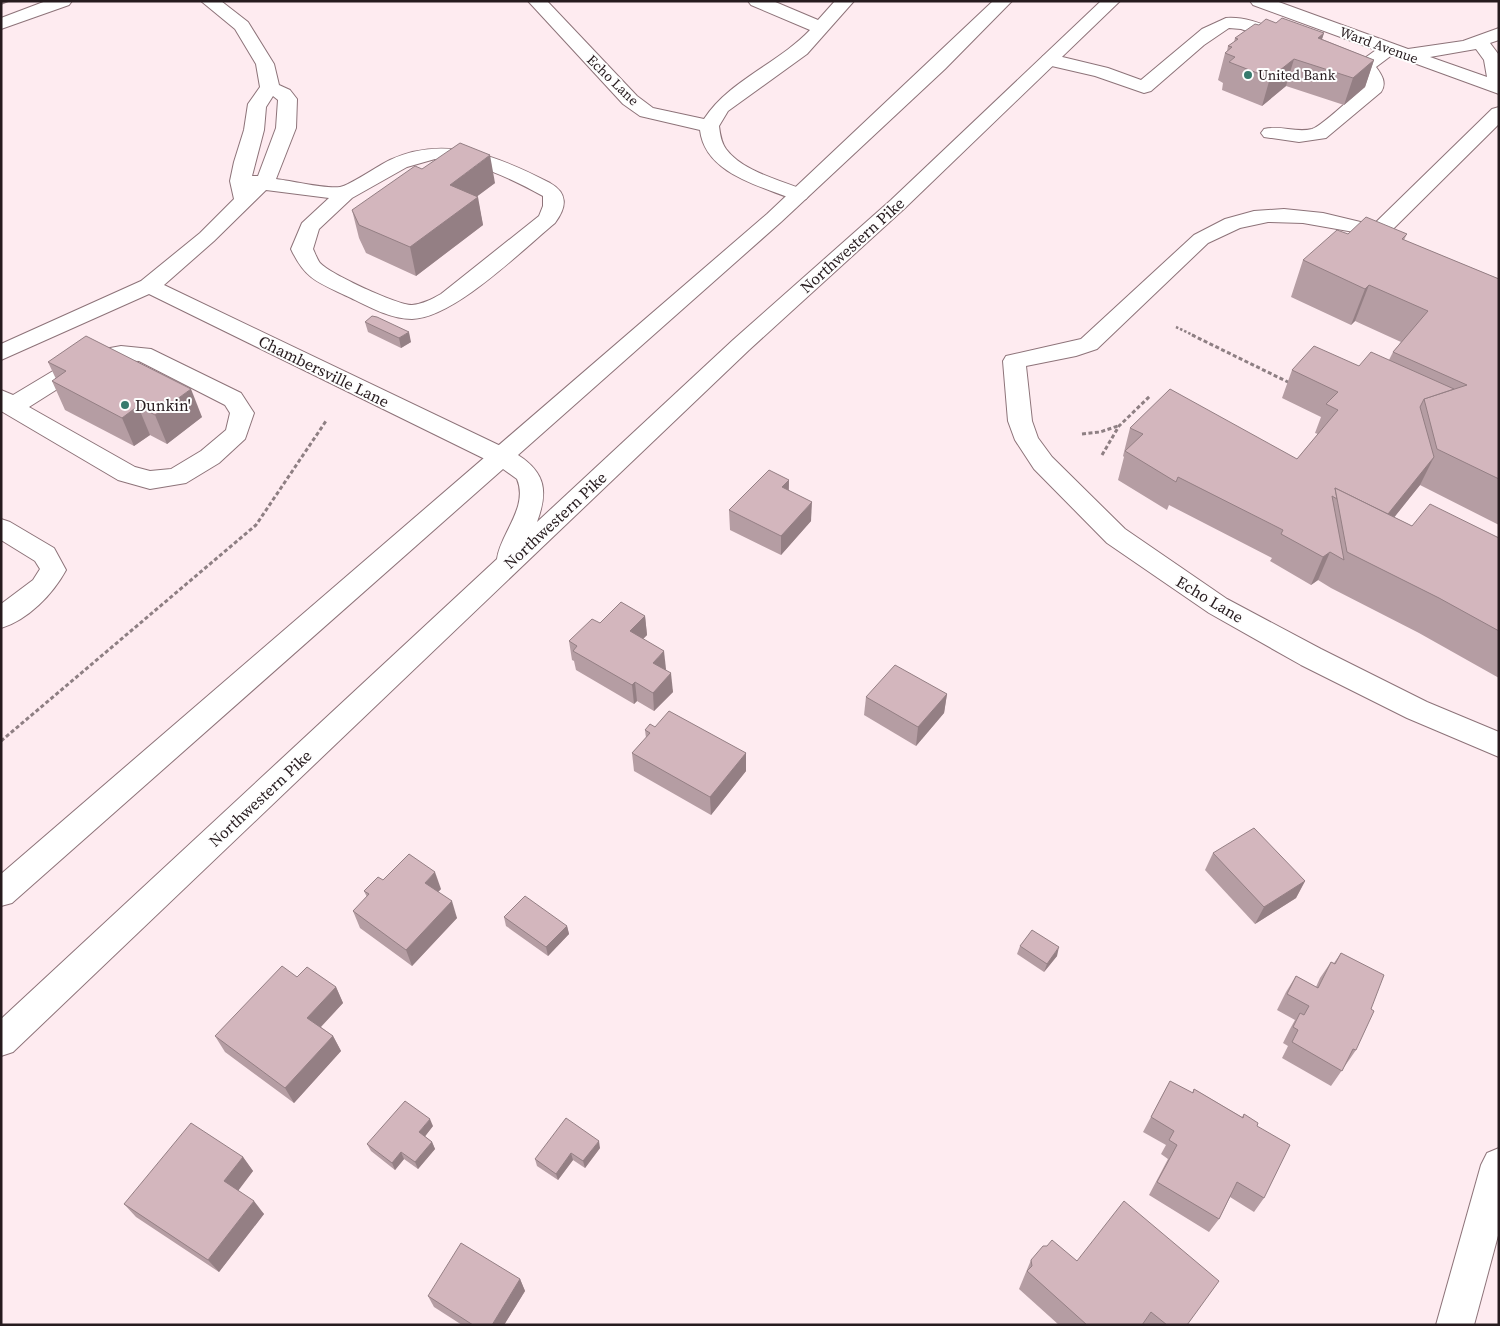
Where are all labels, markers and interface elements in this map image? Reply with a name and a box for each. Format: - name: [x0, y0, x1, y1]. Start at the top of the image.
- street label: Ward Avenue: [1337, 21, 1421, 69]
- street label: Echo Lane: [582, 50, 644, 110]
- place label: United Bank: [1258, 65, 1336, 85]
- marker: United Bank: [1242, 69, 1254, 81]
- street label: Northwestern Pike: [795, 192, 909, 298]
- street label: Chambersville Lane: [255, 330, 393, 412]
- place label: Dunkin': [135, 394, 191, 416]
- marker: Dunkin': [119, 399, 131, 411]
- street label: Northwestern Pike: [499, 467, 611, 573]
- street label: Echo Lane: [1172, 570, 1248, 628]
- street label: Northwestern Pike: [204, 745, 316, 851]

